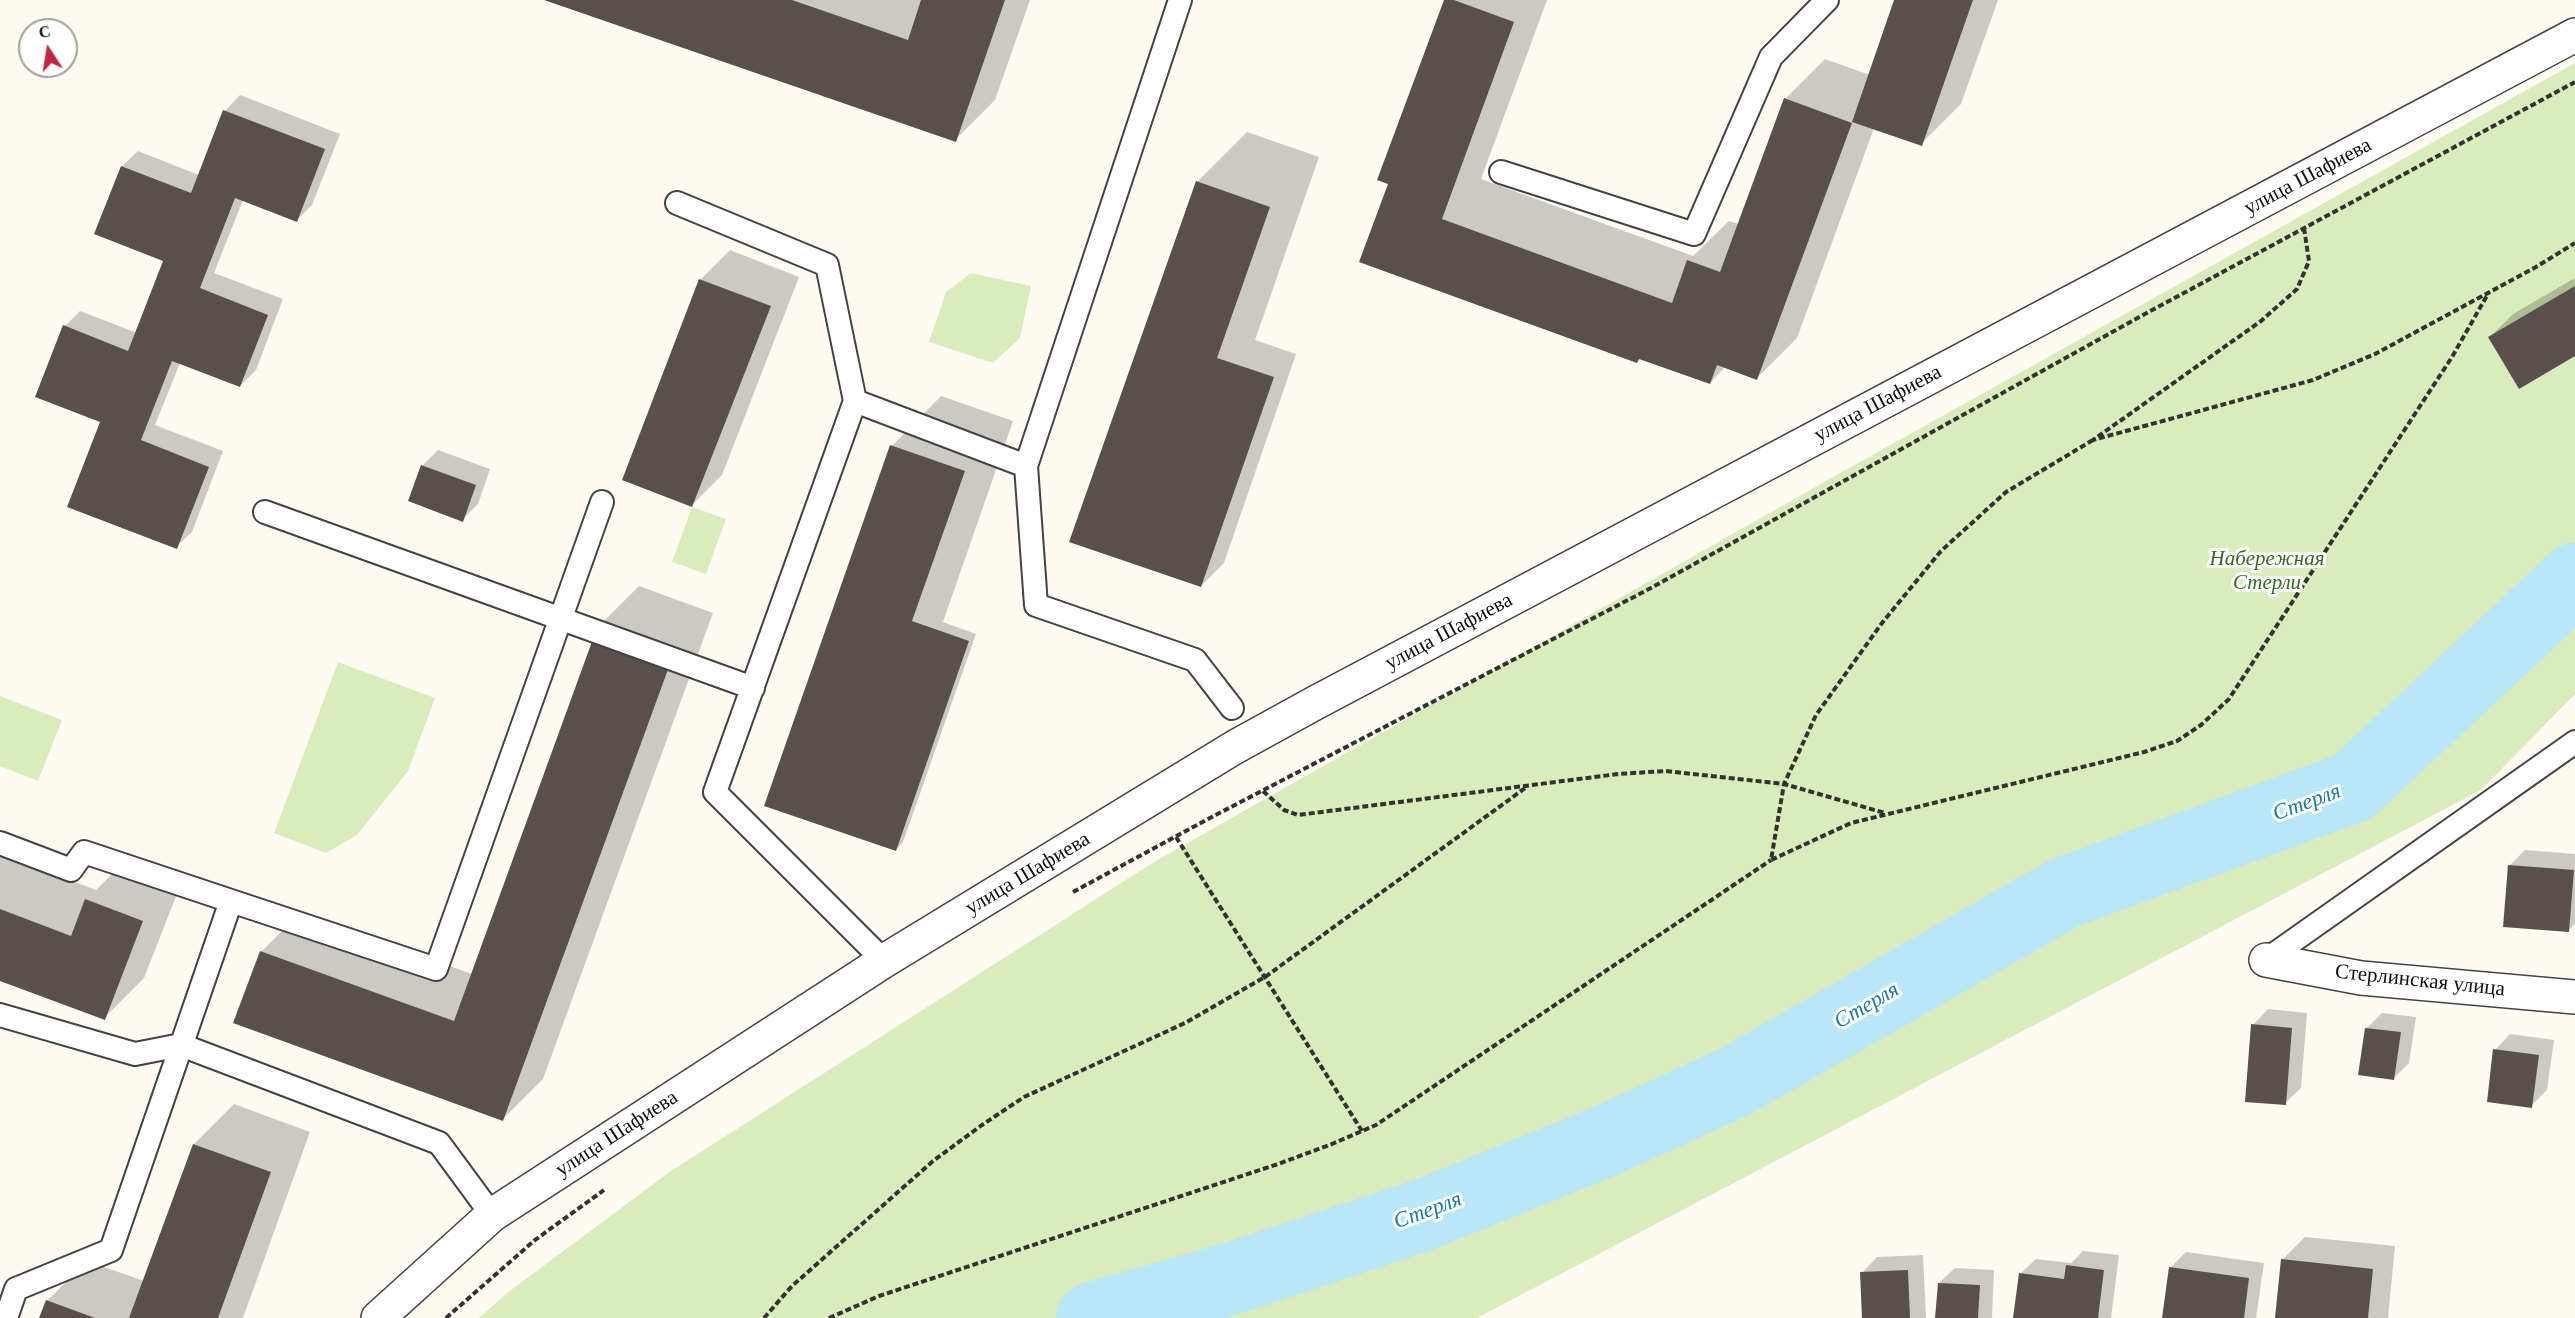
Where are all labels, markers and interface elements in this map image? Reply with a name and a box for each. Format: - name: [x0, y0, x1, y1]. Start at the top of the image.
- north arrow: [18, 18, 78, 78]
- text: С: [37, 22, 52, 41]
- street label: улица Шафиева: [2240, 133, 2376, 221]
- street label: улица Шафиева: [1810, 360, 1946, 448]
- park label: Набережная Стерли: [2209, 546, 2325, 596]
- street label: улица Шафиева: [1381, 588, 1517, 676]
- water label: Стерля: [2269, 779, 2345, 827]
- street label: улица Шафиева: [961, 827, 1095, 921]
- street label: Стерлинская улица: [2334, 960, 2506, 1002]
- water label: Стерля: [1830, 977, 1904, 1035]
- street label: улица Шафиева: [551, 1085, 683, 1183]
- water label: Стерля: [1390, 1187, 1466, 1235]

